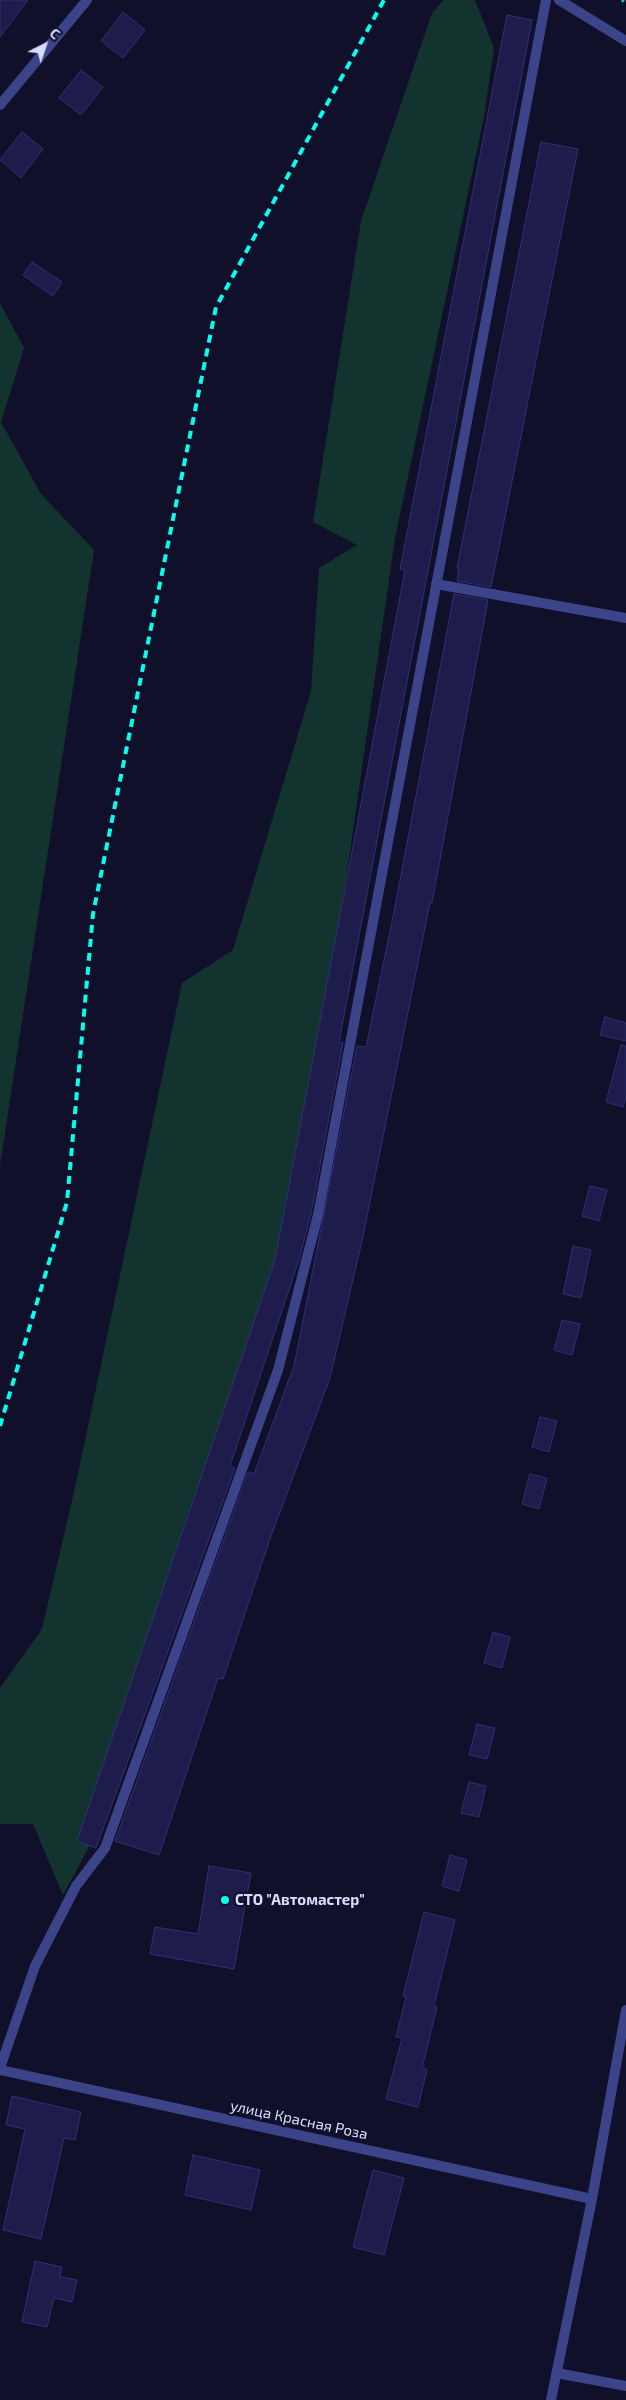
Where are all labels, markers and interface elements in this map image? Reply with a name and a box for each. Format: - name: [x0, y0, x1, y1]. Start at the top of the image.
- north arrow: [20, 20, 70, 70]
- text: С: [46, 24, 64, 42]
- place label: СТО "Автомастер": [235, 1891, 365, 1909]
- marker: СТО "Автомастер": [219, 1894, 231, 1906]
- street label: улица Красная Роза: [229, 2097, 369, 2143]

